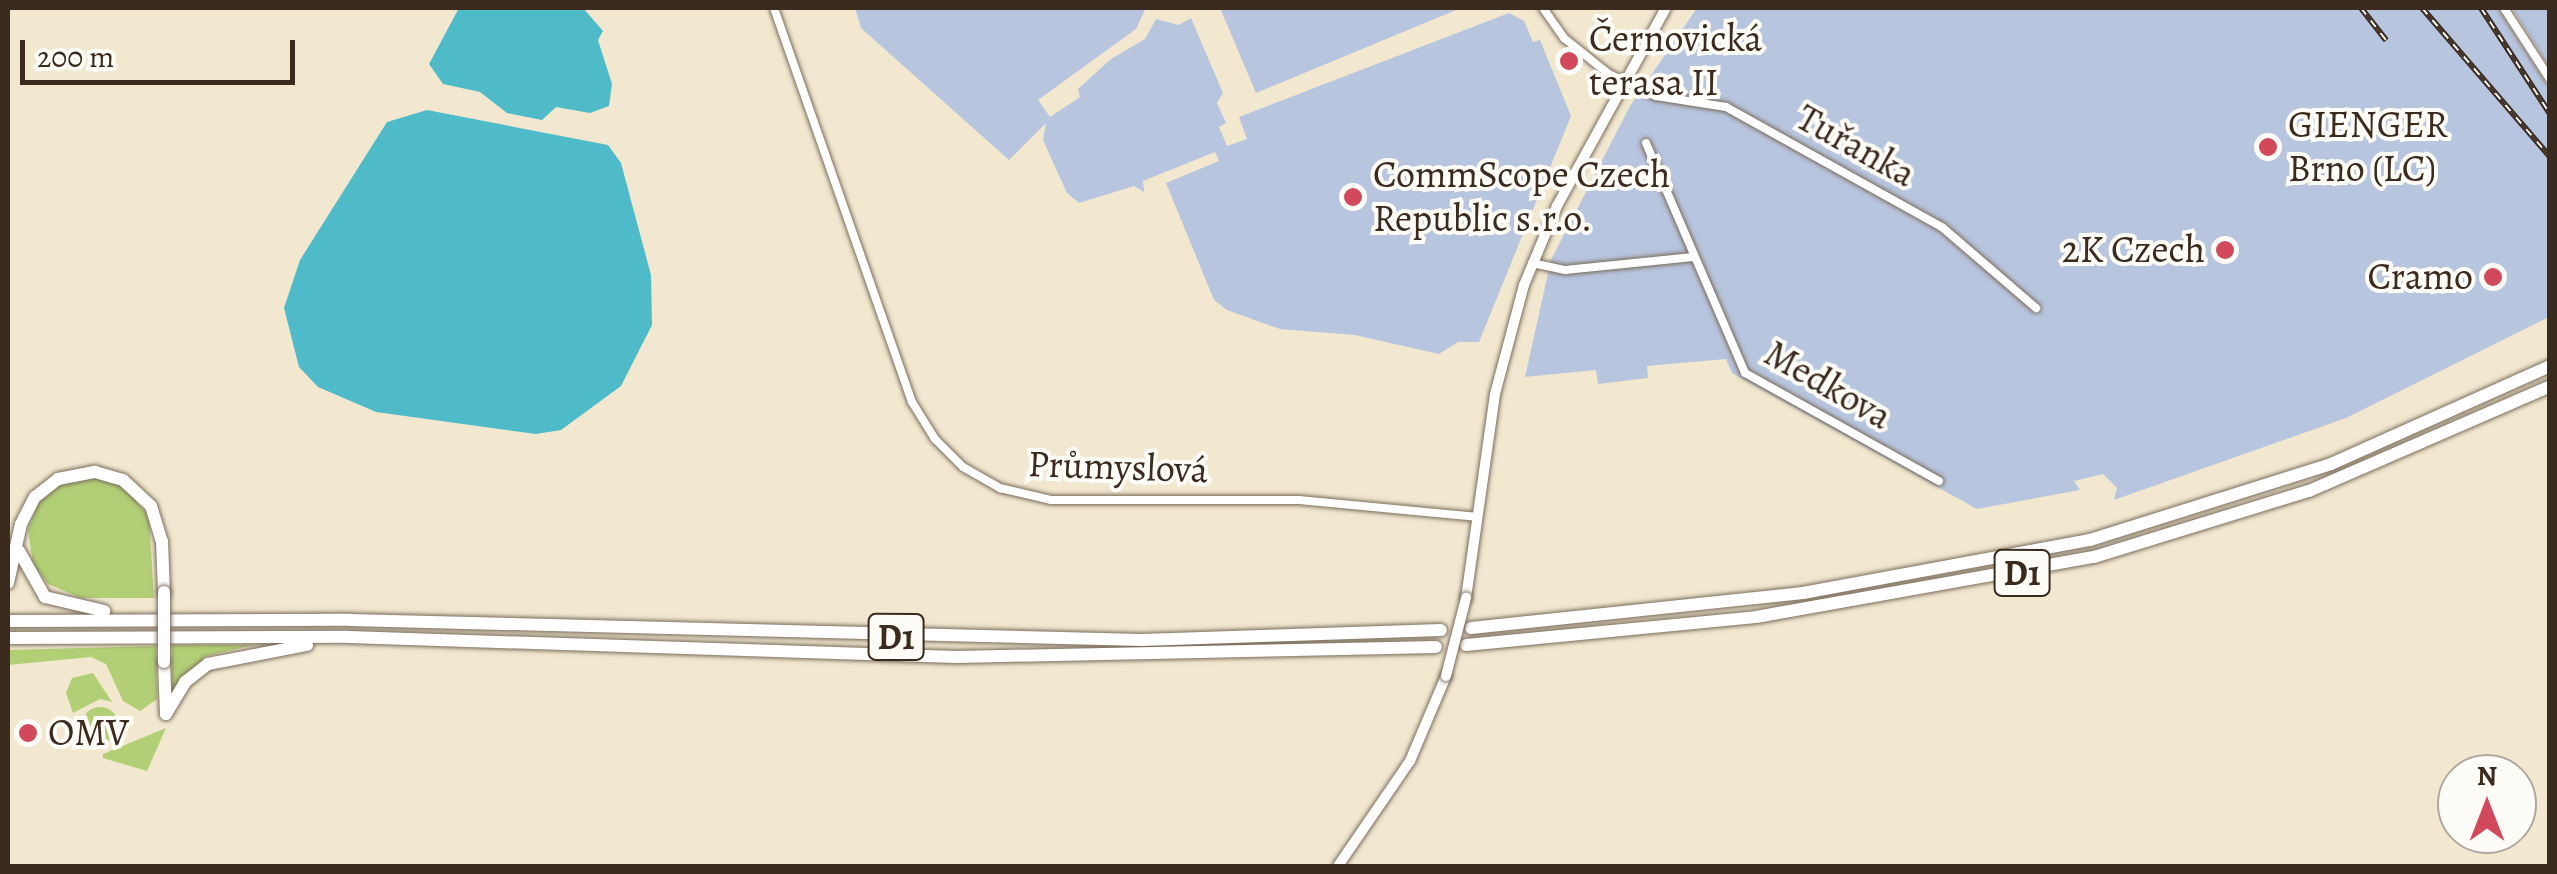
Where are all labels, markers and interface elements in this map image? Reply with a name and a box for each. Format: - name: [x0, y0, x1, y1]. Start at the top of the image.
- place label: Černovická terasa II: [1589, 16, 1762, 105]
- scale bar: [25, 20, 300, 82]
- text: 200 m: [37, 37, 114, 77]
- marker: Černovická terasa II: [1558, 50, 1580, 72]
- street label: Tuřanka: [1789, 95, 1923, 197]
- place label: GIENGER Brno (LC): [2288, 102, 2448, 192]
- marker: GIENGER Brno (LC): [2257, 136, 2279, 158]
- place label: CommScope Czech Republic s.r.o.: [1373, 152, 1670, 242]
- marker: CommScope Czech Republic s.r.o.: [1342, 186, 1364, 208]
- place label: 2K Czech: [2062, 227, 2205, 273]
- marker: 2K Czech: [2214, 239, 2236, 261]
- place label: Cramo: [2368, 254, 2473, 300]
- marker: Cramo: [2482, 266, 2504, 288]
- street label: Medkova: [1756, 330, 1900, 440]
- street label: Průmyslová: [1027, 441, 1209, 493]
- road number: D1: [1992, 543, 2052, 603]
- road number: D1: [866, 607, 926, 667]
- place label: OMV: [48, 710, 129, 756]
- marker: OMV: [17, 722, 39, 744]
- north arrow: [2437, 754, 2537, 854]
- text: N: [2477, 757, 2497, 795]

